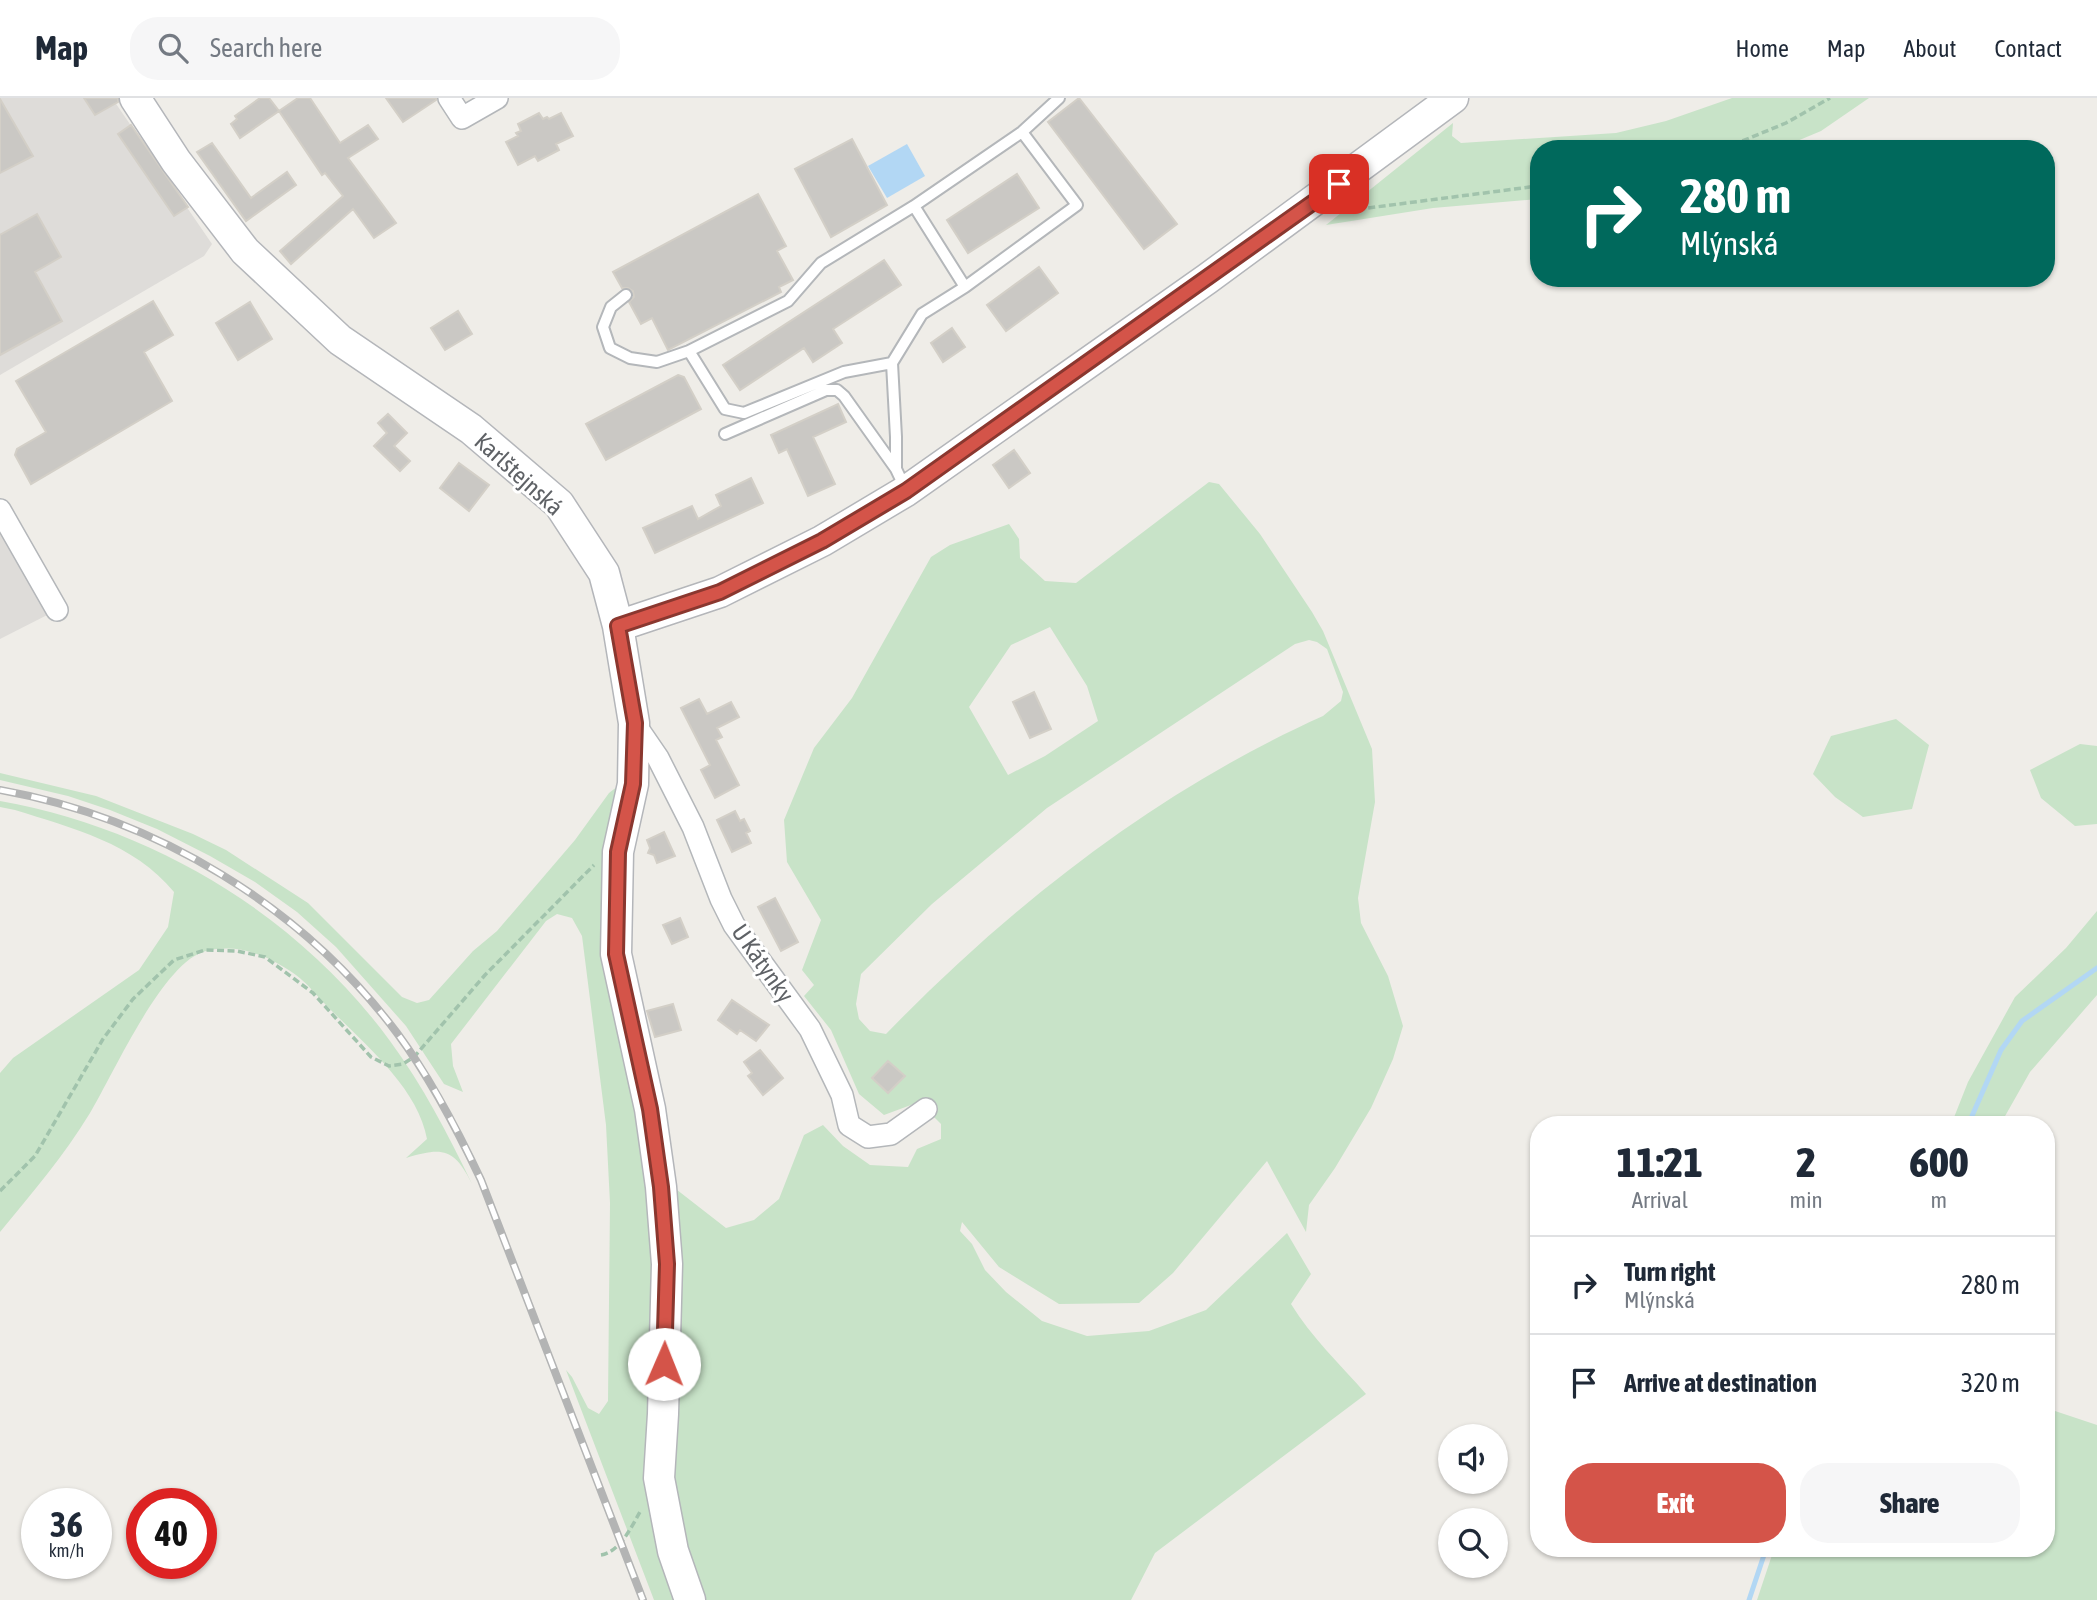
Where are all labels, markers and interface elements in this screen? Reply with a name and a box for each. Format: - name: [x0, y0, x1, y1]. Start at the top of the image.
- search box: [130, 17, 620, 80]
- text: Map: [35, 29, 88, 67]
- icon: search: [154, 29, 192, 67]
- text: Search here: [210, 33, 322, 63]
- text: Home: [1735, 35, 1789, 62]
- text: Map: [1827, 35, 1865, 62]
- text: About: [1903, 35, 1956, 62]
- text: Contact: [1994, 35, 2062, 62]
- pin: [1309, 154, 1369, 214]
- icon: arrive: [1320, 165, 1358, 203]
- text: 280 m: [1680, 167, 1791, 223]
- icon: right: [1565, 168, 1656, 259]
- text: Mlýnská: [1680, 225, 1779, 262]
- street label: Karlštejnská: [469, 427, 569, 521]
- street label: U Kátynky: [726, 919, 800, 1007]
- text: 11:21: [1617, 1138, 1703, 1186]
- text: 2: [1796, 1138, 1816, 1186]
- text: 600: [1909, 1138, 1968, 1186]
- text: Arrival: [1632, 1187, 1688, 1213]
- text: min: [1790, 1187, 1823, 1213]
- text: m: [1931, 1187, 1947, 1213]
- text: Turn right: [1624, 1257, 1715, 1287]
- icon: right: [1565, 1266, 1603, 1304]
- text: 280 m: [1961, 1270, 2020, 1300]
- text: Mlýnská: [1624, 1287, 1695, 1313]
- position arrow: [627, 1327, 701, 1401]
- icon: arrive: [1565, 1364, 1603, 1402]
- text: Arrive at destination: [1624, 1368, 1817, 1398]
- text: 320 m: [1961, 1368, 2020, 1398]
- map controls: [1438, 1424, 1508, 1578]
- button: sound: [1438, 1424, 1508, 1494]
- button: Exit: [1565, 1463, 1786, 1543]
- button: Share: [1800, 1463, 2020, 1543]
- speed limit sign: 40: [126, 1488, 217, 1579]
- text: 36: [50, 1504, 83, 1544]
- button: search: [1438, 1508, 1508, 1578]
- text: km/h: [49, 1540, 84, 1561]

